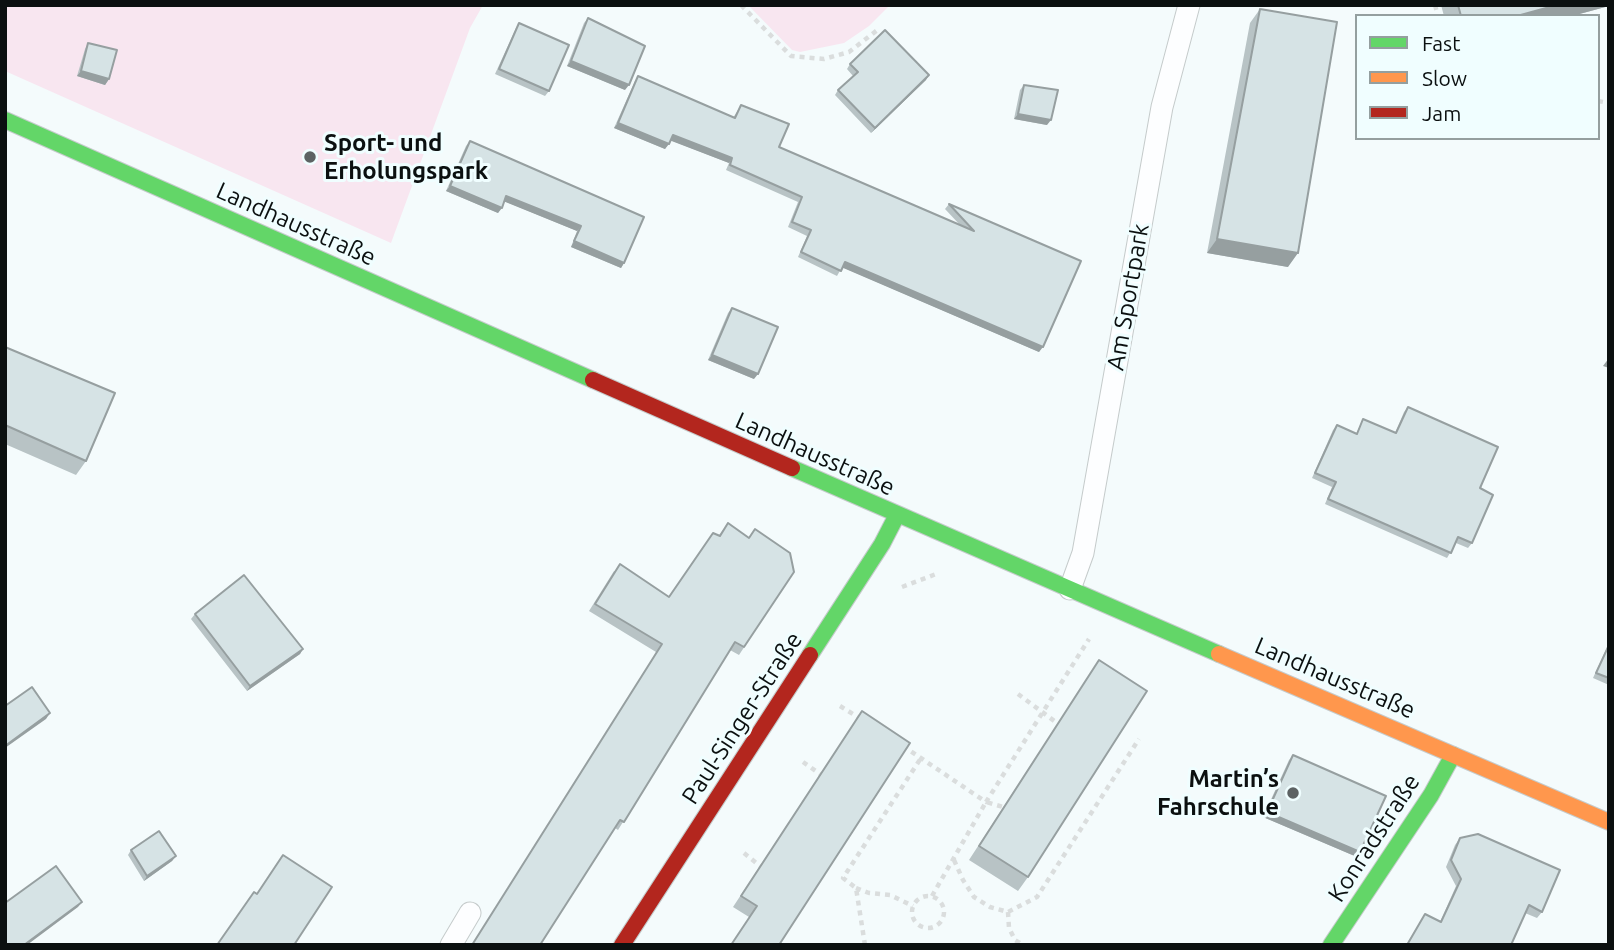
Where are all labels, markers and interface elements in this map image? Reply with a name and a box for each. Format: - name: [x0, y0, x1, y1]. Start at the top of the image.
- legend: [1355, 14, 1600, 140]
- text: Fast: [1422, 31, 1460, 55]
- text: Slow: [1422, 66, 1467, 90]
- text: Jam: [1422, 101, 1461, 125]
- place label: Sport- und Erholungspark: [324, 129, 488, 185]
- marker: Sport- und Erholungspark: [302, 149, 318, 165]
- street label: Landhausstraße: [212, 176, 380, 272]
- street label: Am Sportpark: [1101, 221, 1155, 373]
- street label: Landhausstraße: [731, 406, 899, 502]
- street label: Paul-Singer-Straße: [676, 627, 808, 809]
- street label: Landhausstraße: [1250, 631, 1420, 725]
- place label: Martin’s Fahrschule: [1157, 765, 1279, 821]
- street label: Konradstraße: [1322, 769, 1426, 907]
- marker: Martin’s Fahrschule: [1285, 785, 1301, 801]

